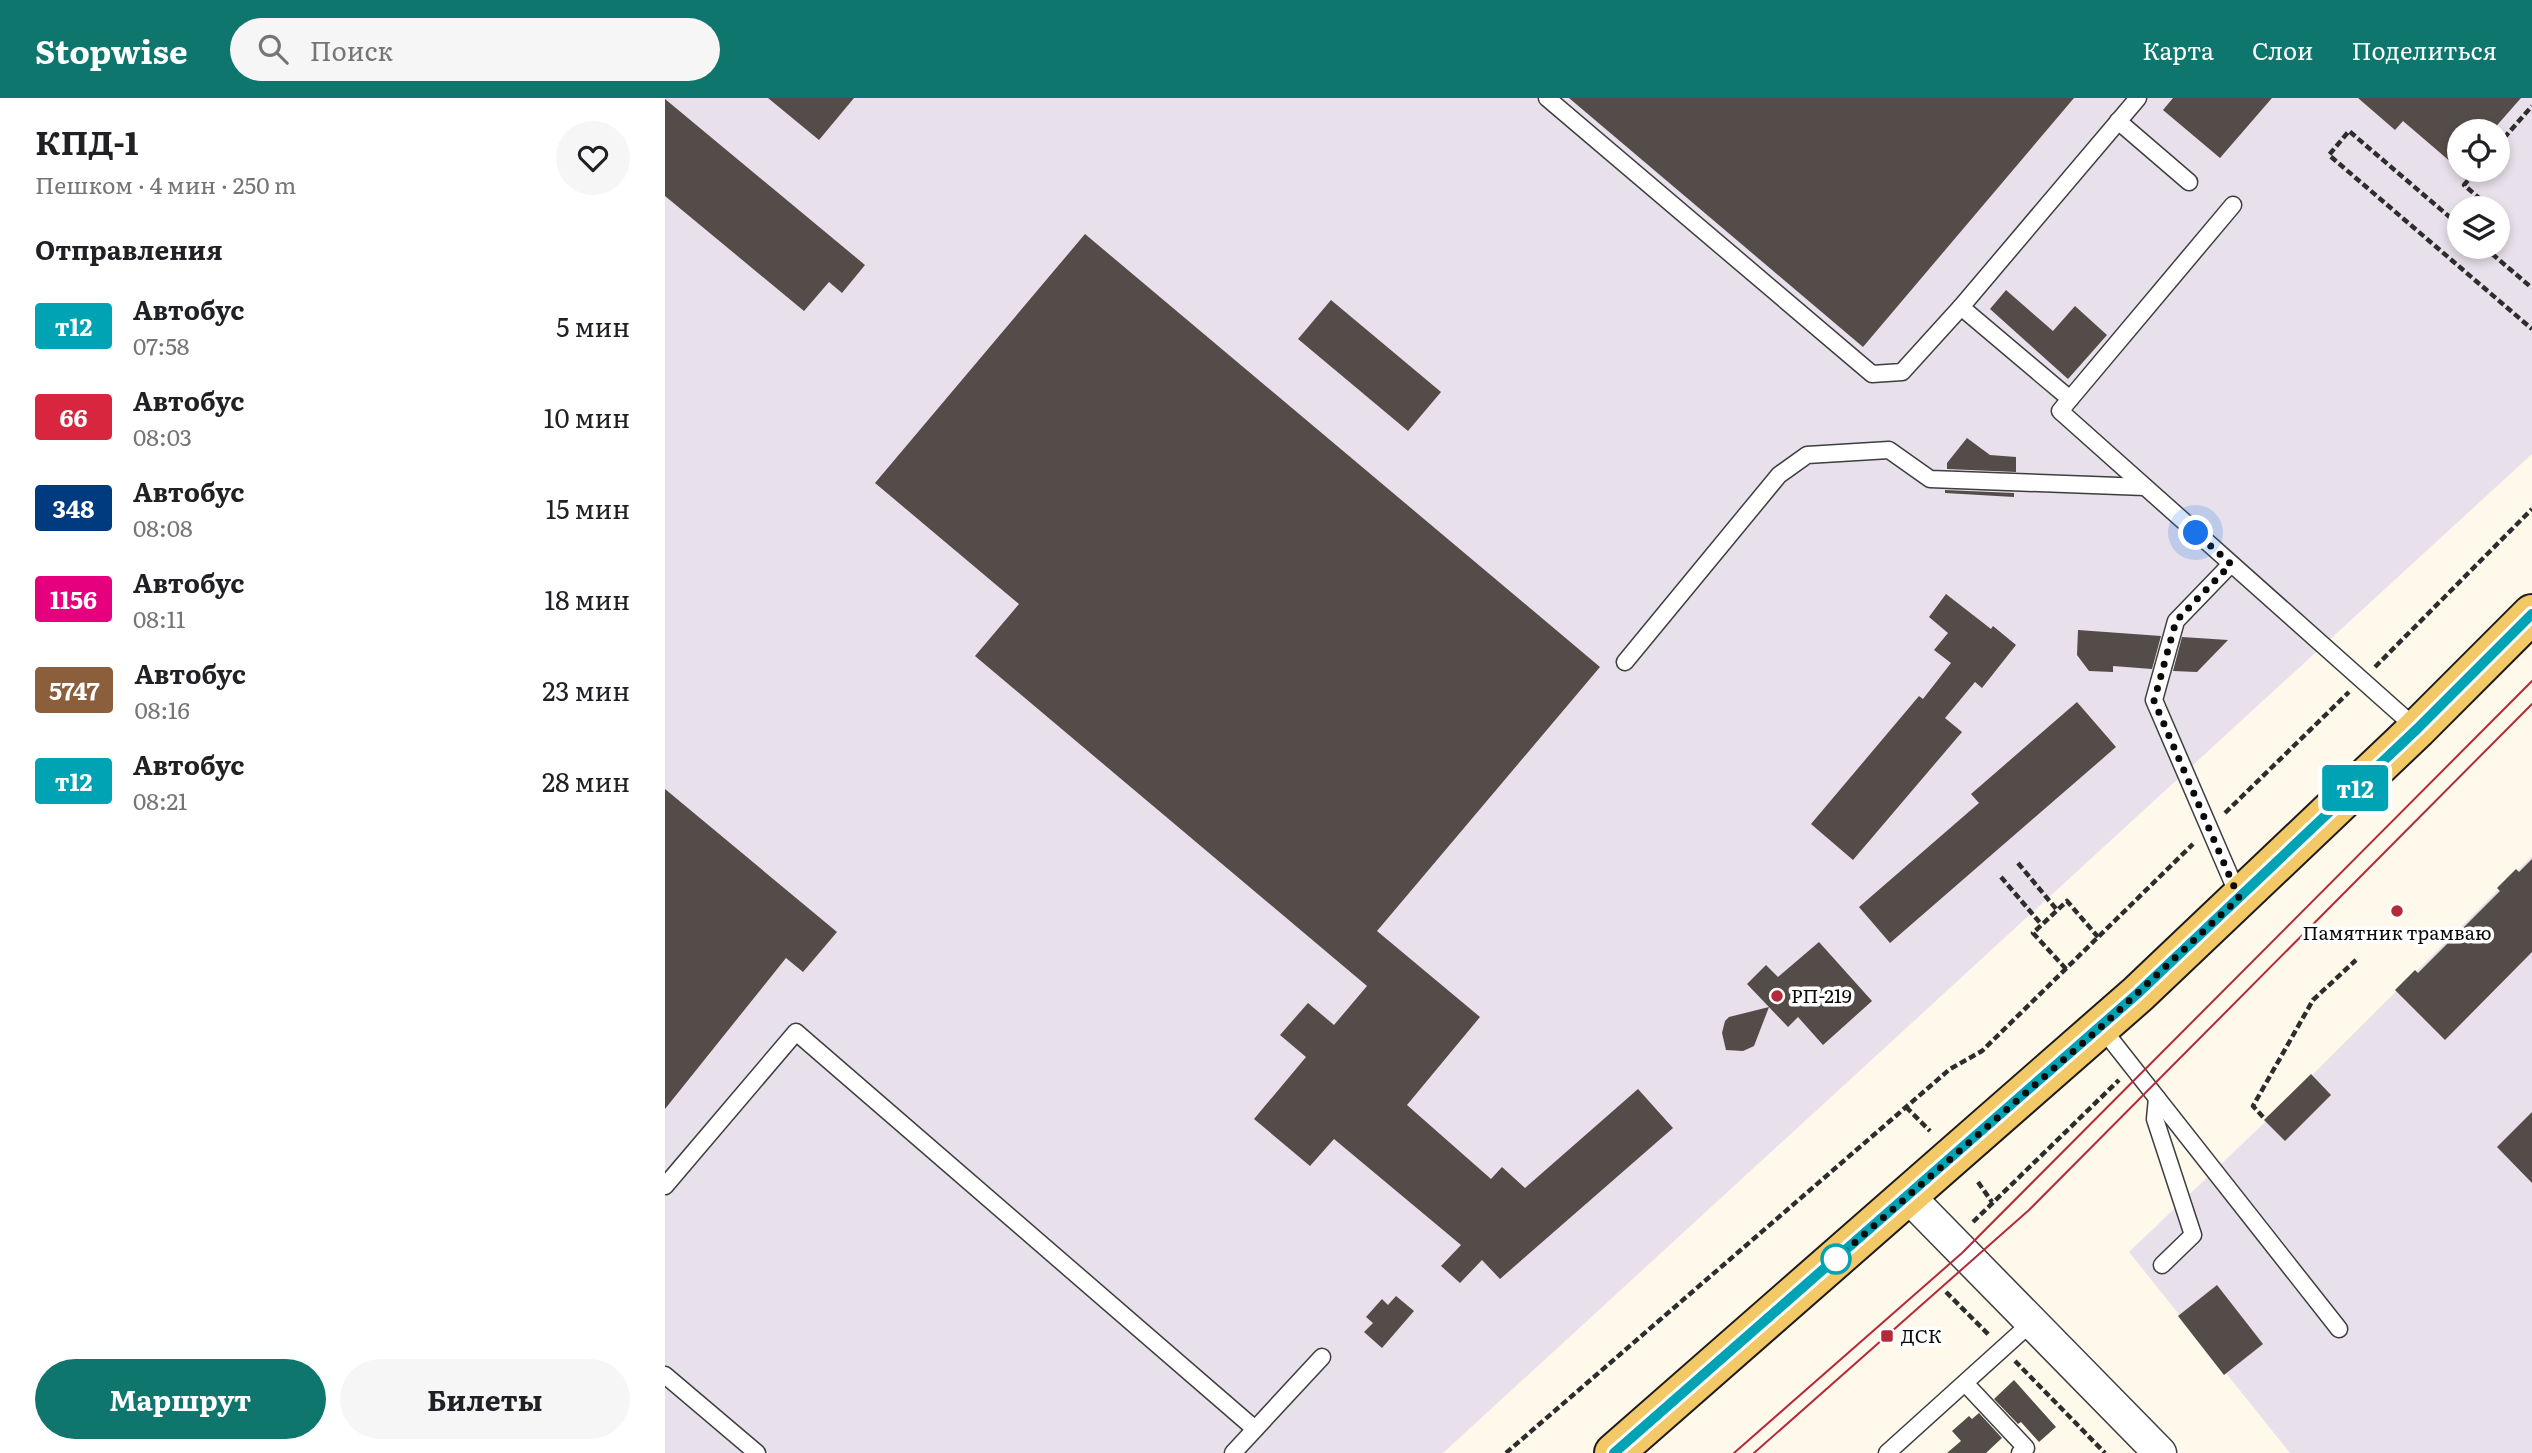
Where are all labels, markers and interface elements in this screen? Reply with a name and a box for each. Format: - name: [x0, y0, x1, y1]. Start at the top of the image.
- search box: [230, 18, 720, 81]
- text: Stopwise: [35, 25, 188, 74]
- icon: search: [254, 30, 292, 68]
- text: Поиск: [310, 30, 393, 69]
- text: Карта: [2142, 32, 2214, 67]
- text: Слои: [2252, 32, 2313, 67]
- text: Поделиться: [2351, 32, 2497, 67]
- text: КПД-1: [35, 116, 138, 165]
- map controls: [2447, 119, 2510, 259]
- button: locate: [2447, 119, 2510, 182]
- button: heart: [556, 121, 630, 195]
- text: Пешком · 4 мин · 250 m: [35, 167, 296, 201]
- button: layers: [2447, 196, 2510, 259]
- text: Отправления: [35, 229, 223, 268]
- text: Автобус: [133, 289, 244, 328]
- text: 5 мин: [556, 306, 630, 345]
- text: т12: [55, 308, 92, 343]
- text: 07:58: [133, 328, 190, 362]
- text: Автобус: [133, 380, 244, 419]
- text: 10 мин: [544, 397, 630, 436]
- text: 66: [59, 399, 88, 434]
- text: 08:03: [133, 419, 192, 453]
- text: Автобус: [133, 471, 244, 510]
- text: 15 мин: [546, 488, 630, 527]
- text: 348: [53, 490, 94, 525]
- text: 08:08: [133, 510, 193, 544]
- your location: [2178, 515, 2213, 550]
- text: Автобус: [133, 562, 244, 601]
- text: 18 мин: [545, 579, 630, 618]
- text: 1156: [50, 581, 97, 616]
- text: 08:11: [133, 601, 185, 635]
- text: Автобус: [134, 653, 246, 692]
- text: 23 мин: [542, 670, 630, 709]
- text: 5747: [49, 672, 99, 707]
- text: 08:16: [134, 692, 190, 726]
- text: Автобус: [133, 744, 244, 783]
- text: 28 мин: [542, 761, 630, 800]
- text: т12: [55, 763, 92, 798]
- line badge: т12: [2315, 765, 2395, 811]
- text: т12: [2336, 770, 2374, 805]
- text: 08:21: [133, 783, 187, 817]
- marker: Памятник трамваю: [2389, 903, 2405, 919]
- place label: Памятник трамваю: [2302, 918, 2492, 946]
- place label: РП-219: [1791, 981, 1852, 1009]
- marker: РП-219: [1769, 988, 1785, 1004]
- unlabelled marker: [1821, 1244, 1851, 1274]
- place label: ДСК: [1901, 1321, 1942, 1349]
- marker: ДСК: [1879, 1328, 1895, 1344]
- button: Маршрут: [35, 1359, 326, 1439]
- button: Билеты: [340, 1359, 630, 1439]

